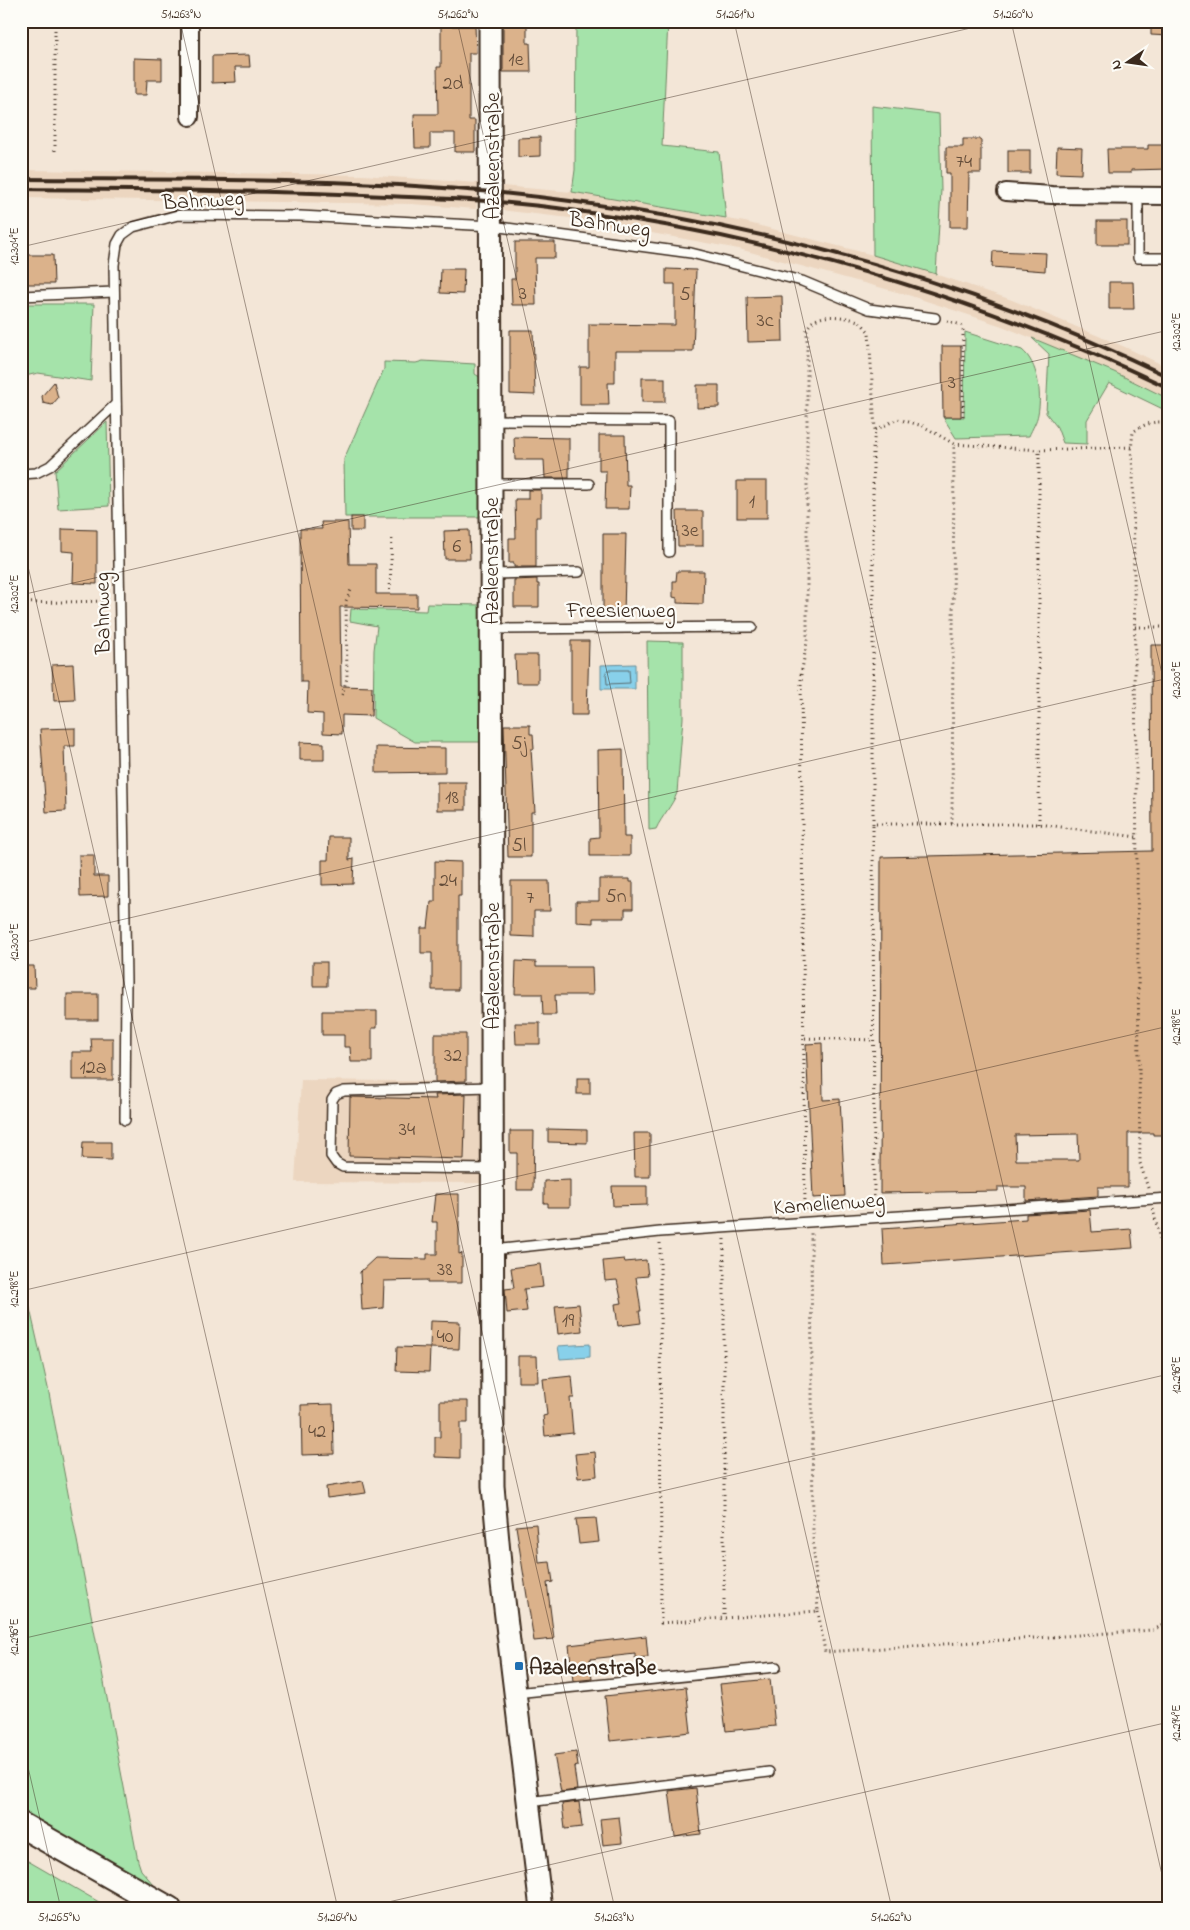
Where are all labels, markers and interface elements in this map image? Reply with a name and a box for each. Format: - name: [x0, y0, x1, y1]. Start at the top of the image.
- text: 51.263°N: [161, 6, 201, 24]
- text: 51.262°N: [437, 6, 479, 24]
- text: 51.261°N: [715, 6, 755, 24]
- text: 51.260°N: [993, 6, 1033, 24]
- north arrow: [1102, 38, 1152, 88]
- house number: 1e: [508, 46, 524, 75]
- text: N: [1106, 58, 1128, 72]
- house number: 2d: [442, 70, 464, 99]
- street label: Azaleenstraße: [478, 92, 510, 220]
- house number: 74: [956, 148, 972, 177]
- street label: Bahnweg: [160, 184, 245, 221]
- street label: Bahnweg: [566, 204, 653, 249]
- text: 12.304°E: [6, 227, 24, 265]
- house number: 3: [519, 280, 527, 309]
- house number: 5: [679, 281, 691, 310]
- house number: 3c: [756, 307, 774, 336]
- text: 12.302°E: [1168, 313, 1186, 351]
- house number: 3: [948, 369, 956, 398]
- house number: 1: [749, 488, 755, 517]
- street label: Azaleenstraße: [477, 497, 509, 625]
- house number: 3e: [681, 517, 699, 546]
- house number: 6: [453, 533, 462, 562]
- street label: Bahnweg: [87, 571, 122, 655]
- text: 12.302°E: [6, 575, 24, 613]
- street label: Freesienweg: [565, 596, 676, 629]
- text: 12.300°E: [1168, 661, 1186, 699]
- house number: 5j: [511, 730, 528, 759]
- house number: 18: [445, 784, 459, 813]
- house number: 5l: [512, 832, 526, 861]
- house number: 24: [439, 867, 457, 896]
- house number: 5n: [605, 883, 627, 912]
- house number: 7: [526, 884, 534, 913]
- street label: Azaleenstraße: [478, 902, 510, 1030]
- text: 12.300°E: [6, 923, 24, 961]
- text: 12.298°E: [1168, 1009, 1186, 1045]
- house number: 32: [444, 1042, 462, 1071]
- house number: 12a: [79, 1054, 107, 1083]
- house number: 34: [399, 1116, 415, 1145]
- street label: Kamelienweg: [772, 1185, 886, 1226]
- house number: 38: [437, 1256, 453, 1285]
- text: 12.298°E: [6, 1271, 24, 1307]
- house number: 19: [562, 1307, 574, 1336]
- house number: 40: [437, 1323, 454, 1352]
- text: 12.296°E: [1168, 1356, 1186, 1394]
- house number: 42: [308, 1418, 326, 1447]
- text: 12.296°E: [6, 1618, 24, 1656]
- place label: Azaleenstraße: [529, 1653, 658, 1685]
- marker: Azaleenstraße: [513, 1660, 525, 1672]
- text: 12.294°E: [1168, 1704, 1186, 1742]
- text: 51.265°N: [38, 1909, 80, 1927]
- text: 51.264°N: [317, 1909, 357, 1927]
- text: 51.263°N: [594, 1909, 634, 1927]
- text: 51.262°N: [870, 1909, 912, 1927]

